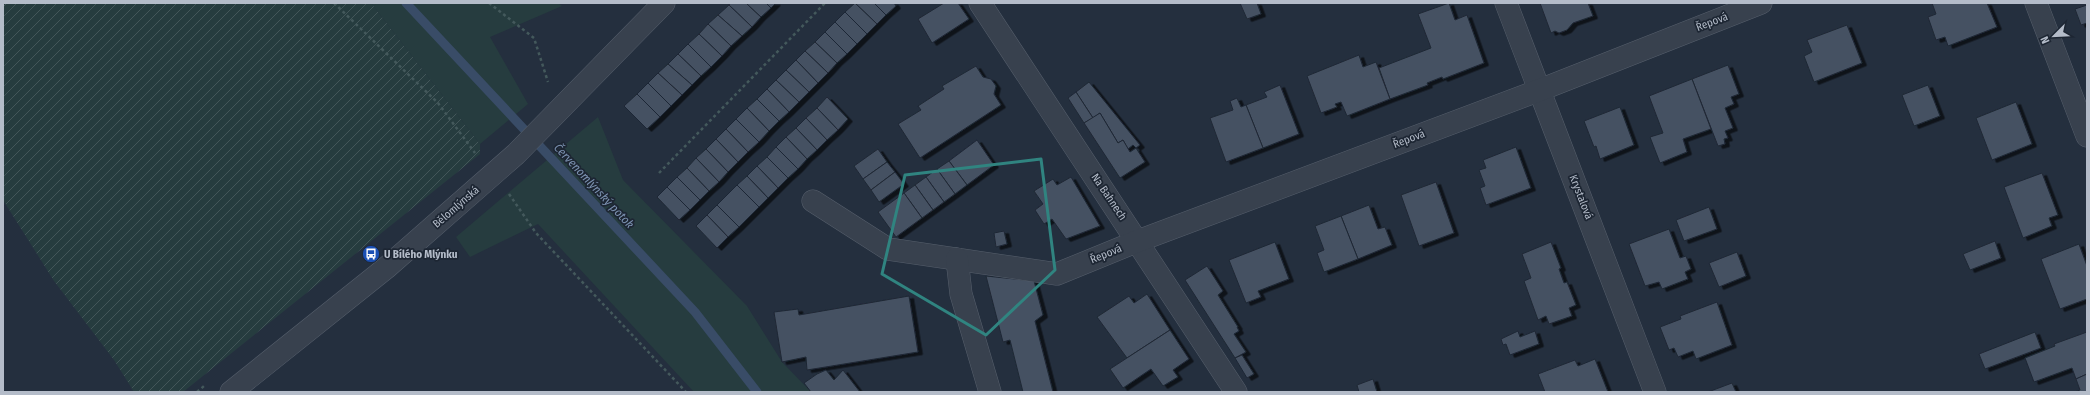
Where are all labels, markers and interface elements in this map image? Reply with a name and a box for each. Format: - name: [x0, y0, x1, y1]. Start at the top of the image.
- street label: Řepová: [1694, 9, 1730, 34]
- north arrow: [2034, 16, 2074, 56]
- text: N: [2038, 34, 2053, 46]
- street label: Řepová: [1391, 126, 1427, 151]
- water label: Červenomlýnský potok: [551, 140, 638, 231]
- street label: Na Bahnech: [1089, 171, 1129, 223]
- street label: Krystalová: [1567, 173, 1595, 221]
- street label: Bělomlýnská: [430, 183, 482, 231]
- street label: Řepová: [1088, 241, 1124, 266]
- bus stop icon: U Bílého Mlýnku: [361, 244, 381, 264]
- place label: U Bílého Mlýnku: [384, 248, 458, 261]

